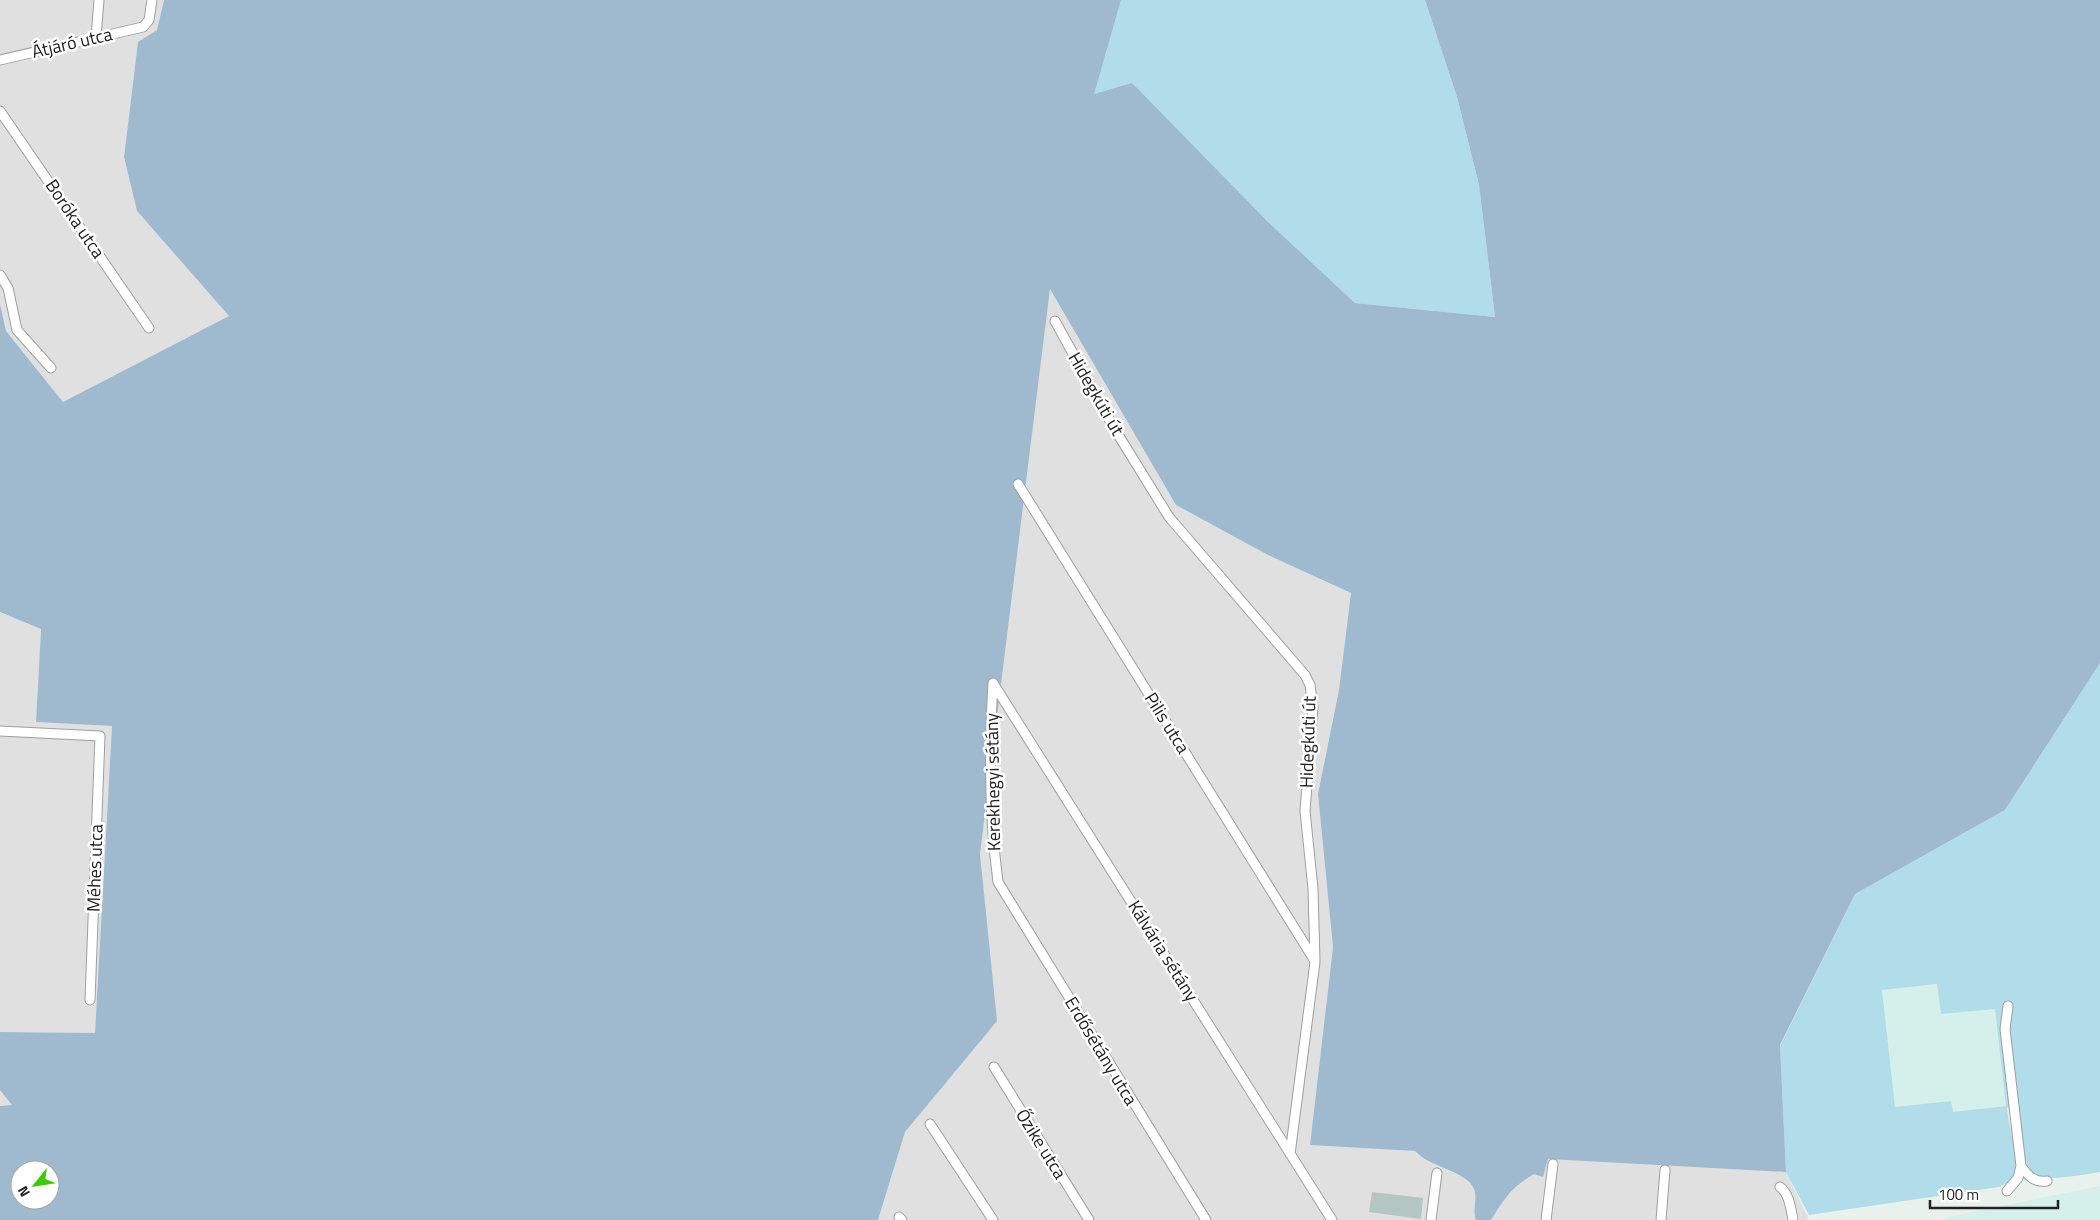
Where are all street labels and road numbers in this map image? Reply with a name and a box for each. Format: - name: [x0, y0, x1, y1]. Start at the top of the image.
- street label: Átjáró utca: [29, 20, 115, 65]
- street label: Boróka utca: [39, 174, 112, 264]
- street label: Hidegkúti út: [1062, 347, 1132, 441]
- street label: Pilis utca: [1138, 687, 1197, 759]
- street label: Hidegkúti út: [1292, 695, 1323, 789]
- street label: Kerekhegyi sétány: [978, 712, 1007, 851]
- street label: Méhes utca: [79, 824, 110, 912]
- street label: Kálvária sétány: [1121, 895, 1206, 1007]
- street label: Erdősétány utca: [1058, 991, 1145, 1110]
- street label: Őzike utca: [1009, 1103, 1074, 1184]

